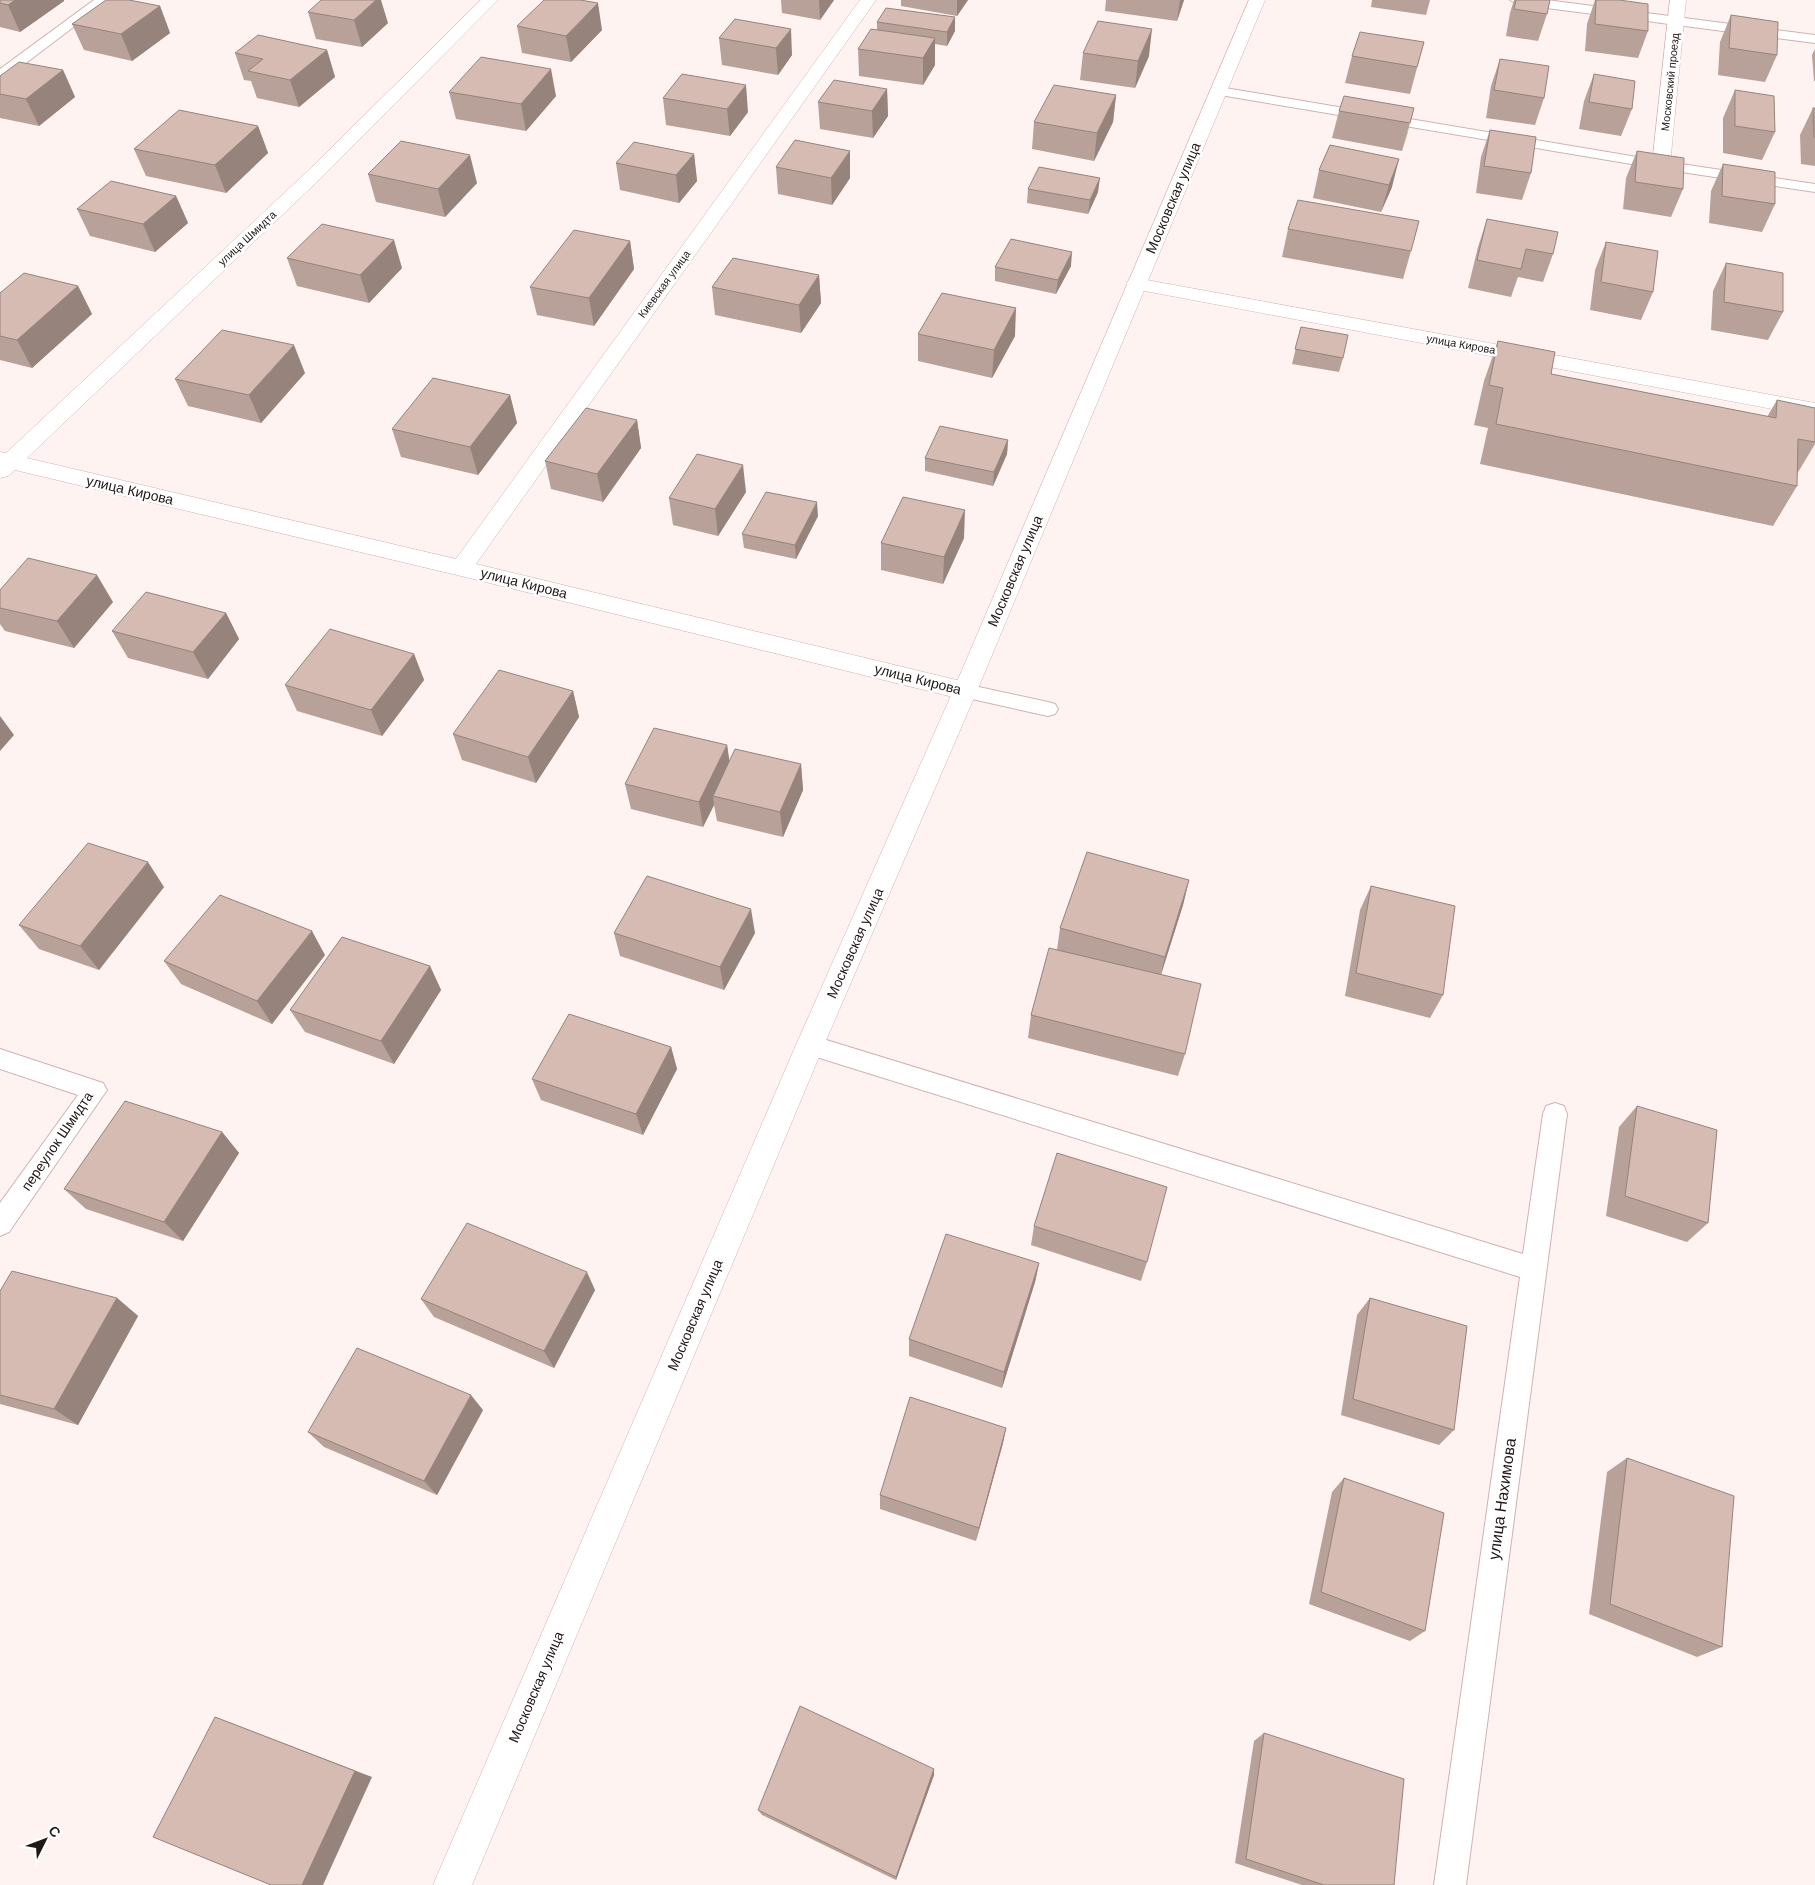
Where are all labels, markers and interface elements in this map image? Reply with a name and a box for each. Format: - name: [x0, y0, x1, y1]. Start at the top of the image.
- street label: Московский проезд: [1658, 32, 1682, 132]
- street label: Московская улица: [1141, 140, 1205, 256]
- street label: улица Шмидта: [215, 207, 280, 268]
- street label: Киевская улица: [635, 247, 694, 321]
- street label: улица Кирова: [1425, 331, 1497, 357]
- street label: улица Кирова: [85, 471, 176, 509]
- street label: Московская улица: [983, 513, 1047, 629]
- street label: улица Кирова: [479, 564, 569, 603]
- street label: улица Кирова: [873, 660, 963, 699]
- street label: Московская улица: [823, 885, 888, 1001]
- street label: переулок Шмидта: [17, 1088, 97, 1194]
- street label: Московская улица: [663, 1257, 727, 1373]
- street label: улица Нахимова: [1483, 1437, 1521, 1561]
- street label: Московская улица: [504, 1629, 568, 1745]
- north arrow: [20, 1815, 70, 1865]
- text: С: [45, 1822, 65, 1841]

